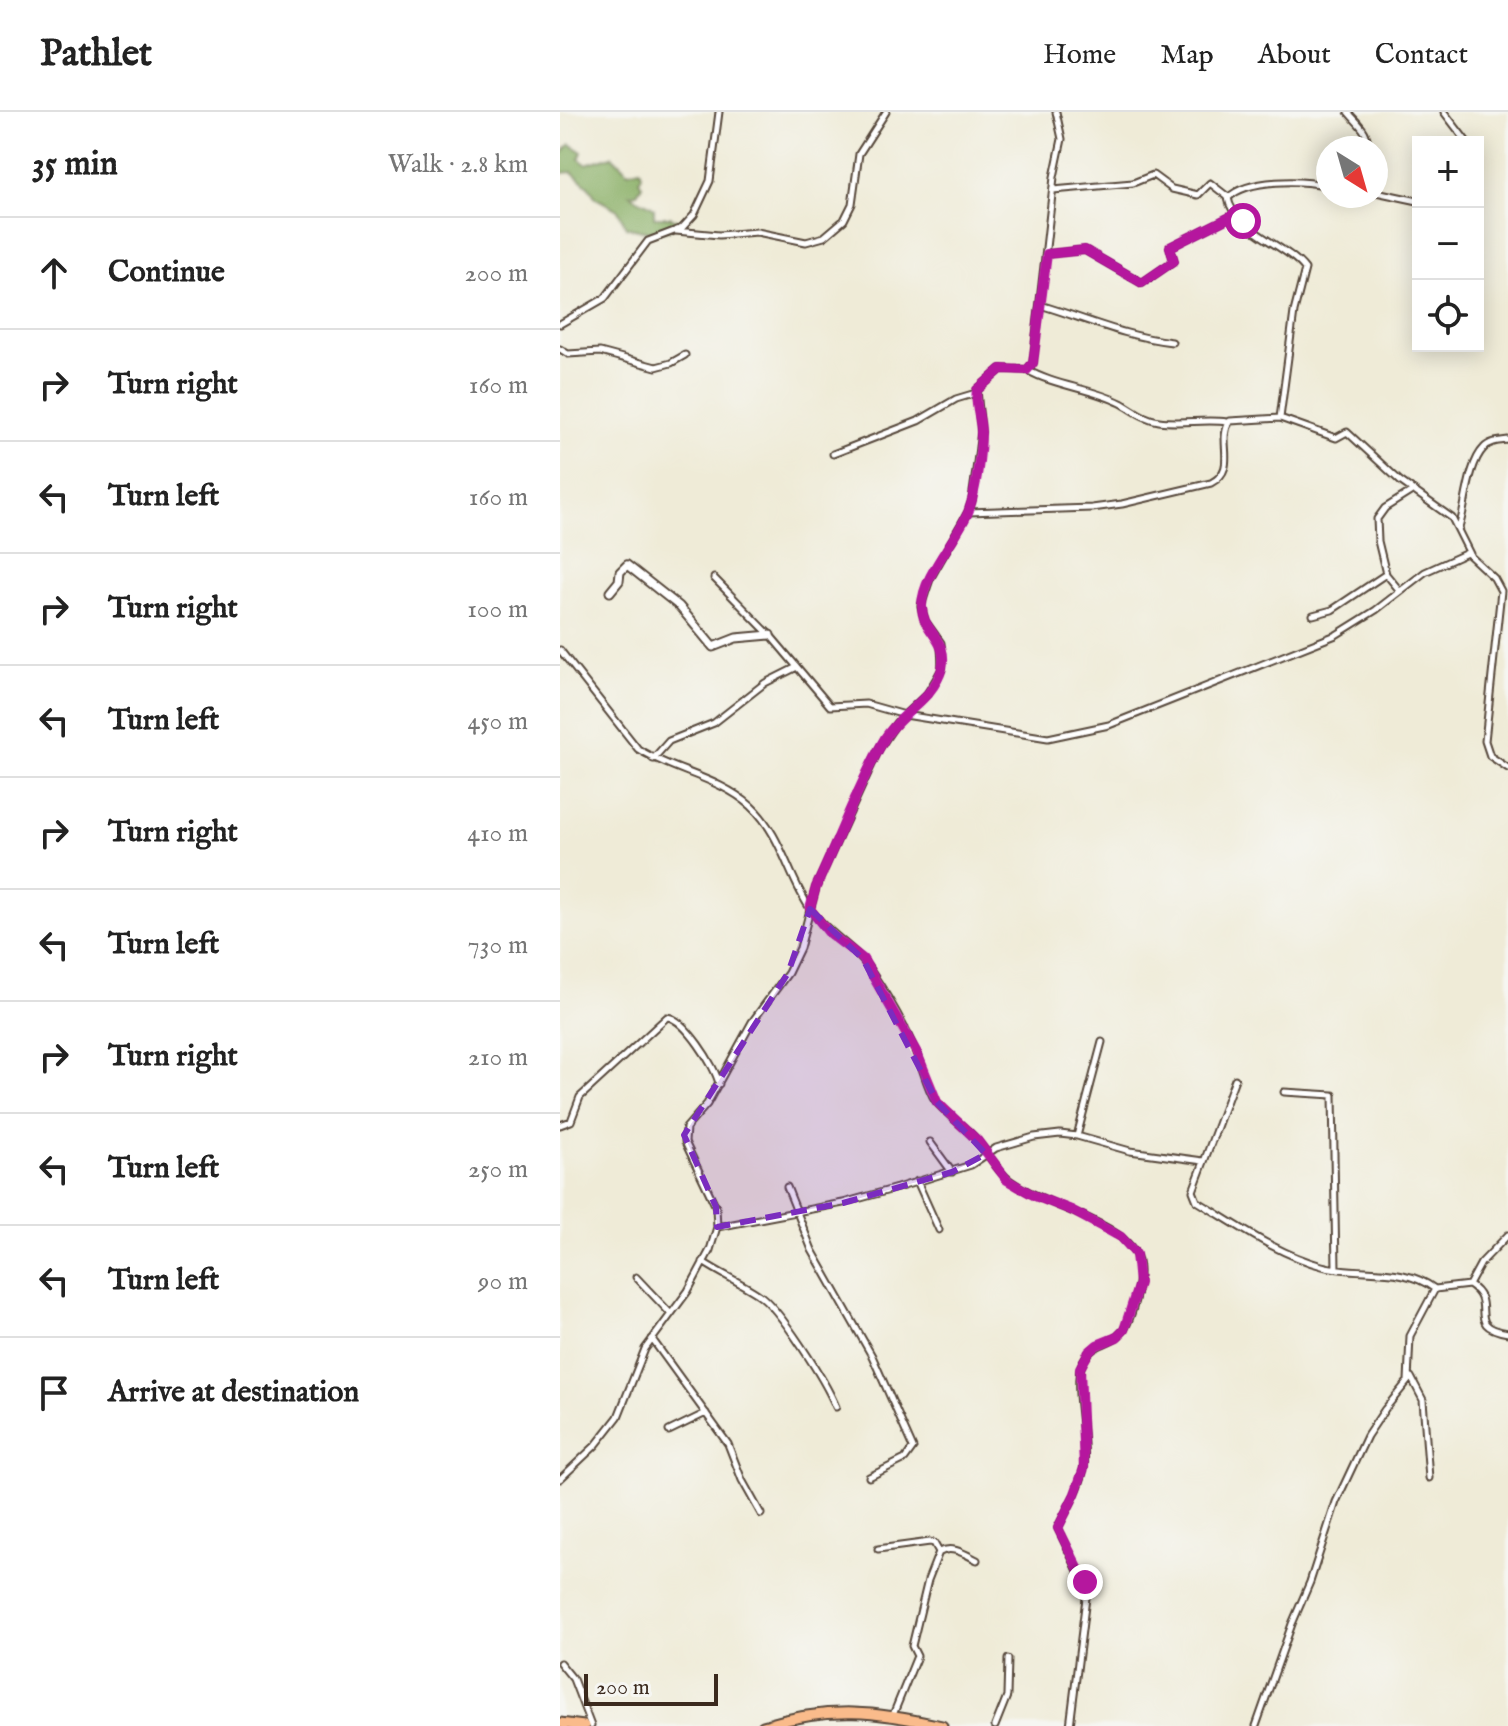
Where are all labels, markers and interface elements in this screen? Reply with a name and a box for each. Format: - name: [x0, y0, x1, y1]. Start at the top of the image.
- text: Pathlet: [40, 31, 152, 79]
- text: Home: [1043, 38, 1116, 73]
- text: Map: [1160, 38, 1214, 73]
- text: About: [1258, 38, 1331, 73]
- text: Contact: [1375, 38, 1468, 73]
- north arrow: [1316, 136, 1388, 208]
- map controls: [1412, 136, 1484, 352]
- button: +: [1412, 136, 1484, 208]
- text: 35 min: [32, 143, 118, 186]
- text: Walk · 2.8 km: [388, 148, 528, 181]
- route start: [1225, 203, 1261, 239]
- button: −: [1412, 208, 1484, 280]
- icon: ahead: [32, 251, 76, 295]
- text: Continue: [108, 254, 225, 292]
- text: 200 m: [464, 257, 528, 290]
- button: locate: [1412, 280, 1484, 352]
- icon: right: [32, 363, 76, 407]
- text: Turn right: [108, 366, 238, 404]
- text: 160 m: [469, 369, 528, 402]
- icon: left: [32, 475, 76, 519]
- text: Turn left: [108, 478, 219, 516]
- text: 160 m: [469, 481, 528, 514]
- icon: right: [32, 587, 76, 631]
- text: Turn right: [108, 590, 238, 628]
- text: 100 m: [467, 593, 528, 626]
- icon: left: [32, 699, 76, 743]
- text: Turn left: [108, 702, 219, 740]
- text: 450 m: [468, 705, 528, 738]
- icon: right: [32, 811, 76, 855]
- text: Turn right: [108, 814, 238, 852]
- text: 410 m: [467, 817, 528, 850]
- icon: left: [32, 923, 76, 967]
- text: Turn left: [108, 926, 219, 964]
- text: 730 m: [468, 929, 528, 962]
- icon: right: [32, 1035, 76, 1079]
- text: Turn right: [108, 1038, 238, 1076]
- text: 210 m: [468, 1041, 528, 1074]
- icon: left: [32, 1147, 76, 1191]
- text: Turn left: [108, 1150, 219, 1188]
- text: 250 m: [468, 1153, 528, 1186]
- icon: left: [32, 1259, 76, 1303]
- text: Turn left: [108, 1262, 219, 1300]
- text: 90 m: [478, 1265, 528, 1298]
- icon: arrive: [32, 1371, 76, 1415]
- text: Arrive at destination: [108, 1374, 359, 1412]
- route end: [1067, 1564, 1103, 1600]
- scale bar: [584, 1670, 718, 1706]
- text: 200 m: [596, 1674, 650, 1702]

